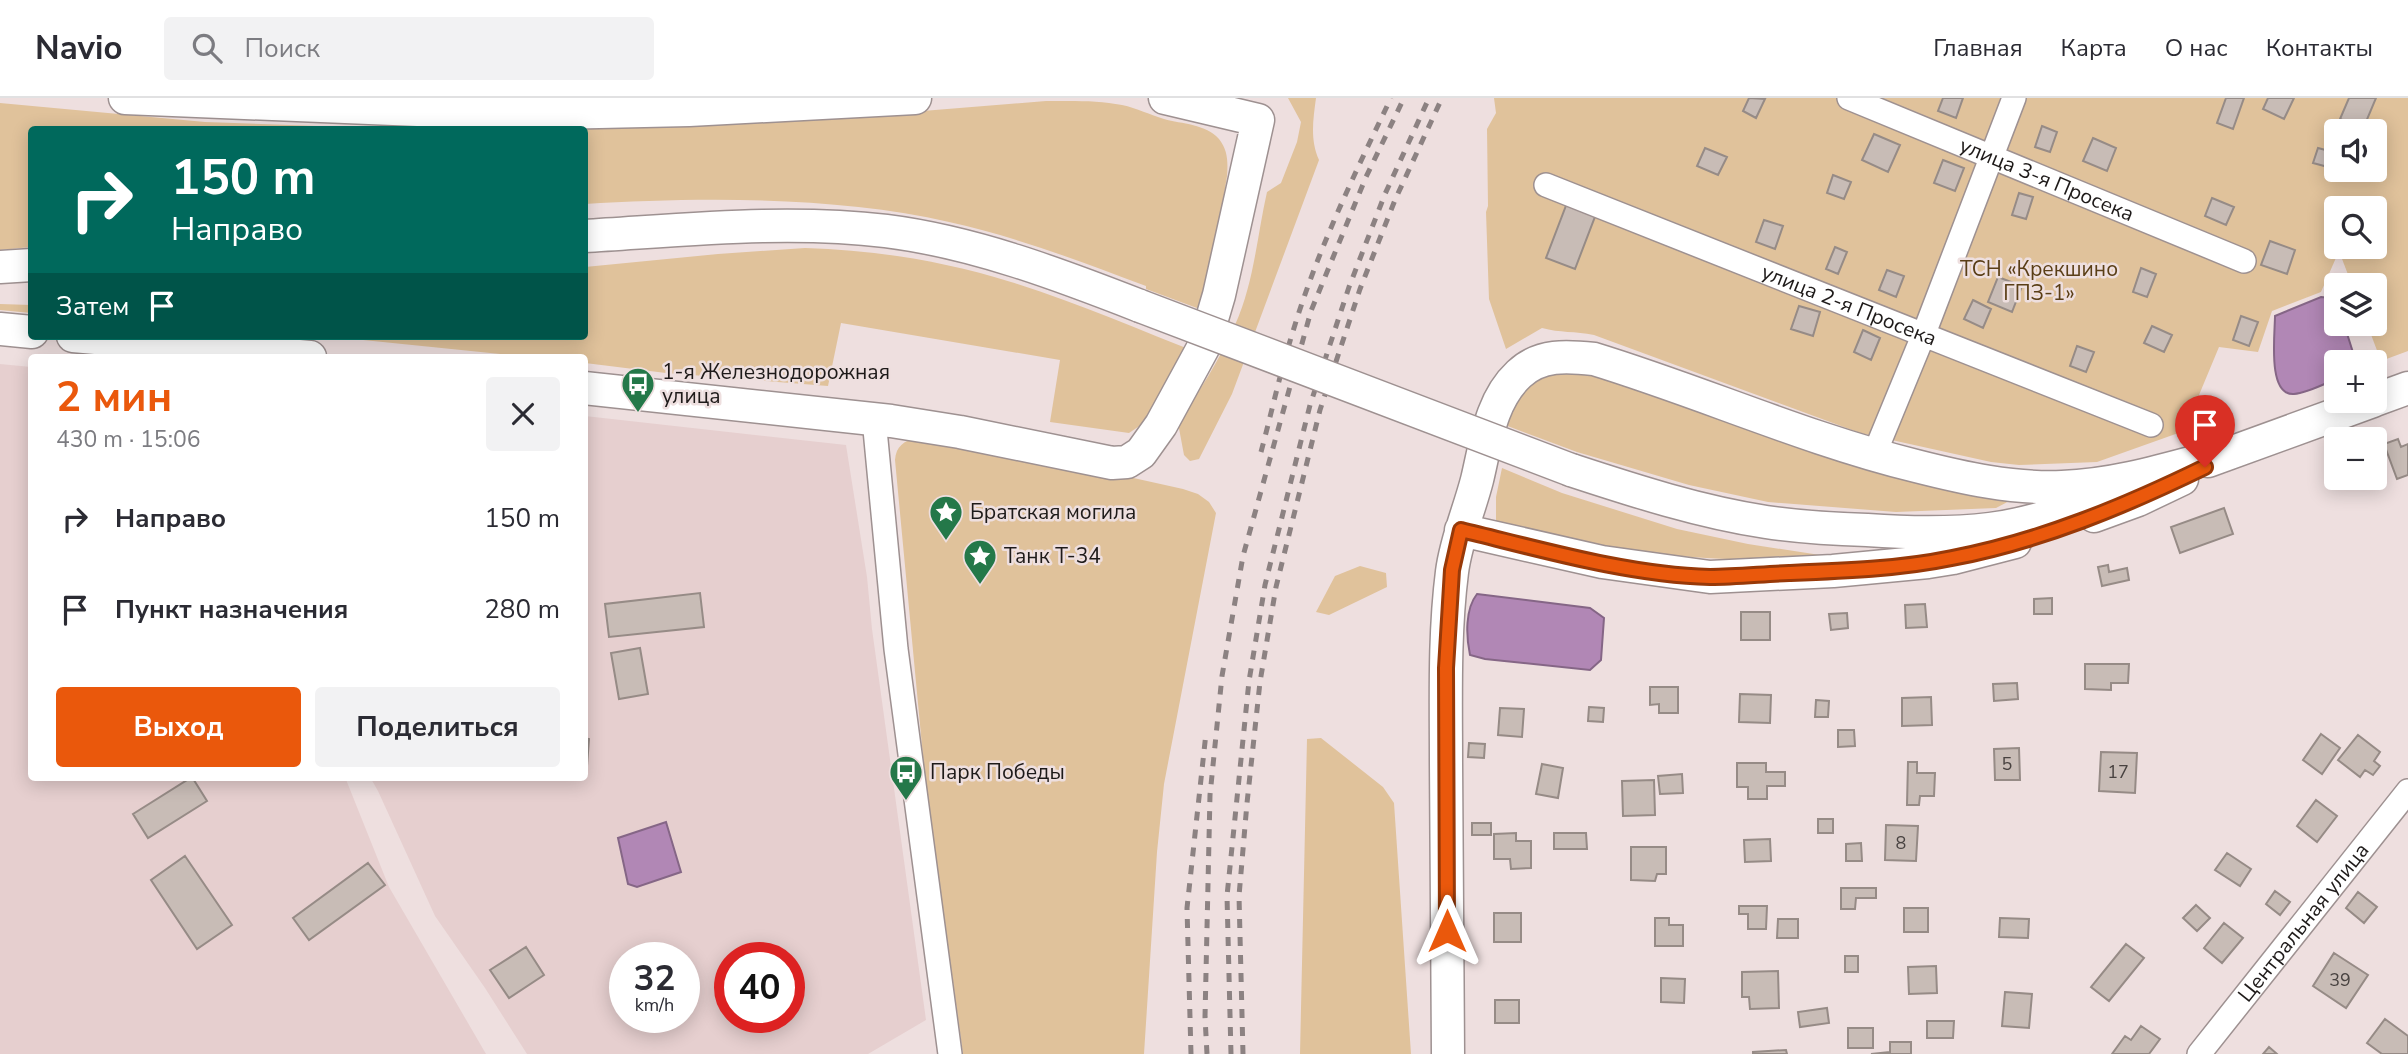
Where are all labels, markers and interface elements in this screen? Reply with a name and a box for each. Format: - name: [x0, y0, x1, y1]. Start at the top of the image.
- search box: [164, 17, 654, 80]
- text: Navio: [35, 26, 122, 71]
- icon: search: [188, 29, 226, 67]
- text: Поиск: [244, 31, 320, 66]
- text: Главная: [1933, 32, 2023, 64]
- text: Карта: [2061, 32, 2127, 64]
- text: О нас: [2165, 32, 2228, 64]
- text: Контакты: [2266, 32, 2373, 64]
- map controls: [2324, 119, 2387, 490]
- button: sound: [2324, 119, 2387, 182]
- street label: улица 3-я Просека: [1955, 131, 2138, 228]
- text: 150 m: [171, 144, 315, 211]
- icon: right: [56, 154, 147, 245]
- button: search: [2324, 196, 2387, 259]
- text: Направо: [171, 208, 303, 251]
- park label: ТСН «Крекшино ГПЗ-1»: [1960, 255, 2118, 307]
- street label: улица 2-я Просека: [1757, 258, 1941, 353]
- button: layers: [2324, 273, 2387, 336]
- icon: arrive: [143, 287, 181, 325]
- text: Затем: [56, 289, 129, 324]
- button: +: [2324, 350, 2387, 413]
- place label: 1-я Железнодорожная улица: [662, 358, 890, 410]
- bus stop icon: 1-я Железнодорожная улица: [619, 365, 657, 414]
- text: 2 мин: [56, 369, 172, 426]
- button: close: [486, 377, 560, 451]
- pin: [2175, 395, 2235, 467]
- icon: arrive: [2186, 406, 2224, 444]
- text: 430 m · 15:06: [56, 424, 201, 455]
- button: −: [2324, 427, 2387, 490]
- place icon: Братская могила: [927, 493, 965, 542]
- place label: Братская могила: [970, 498, 1136, 526]
- icon: right: [56, 500, 94, 538]
- text: Направо: [115, 501, 226, 536]
- text: 150 m: [484, 501, 560, 536]
- place icon: Танк Т-34: [961, 537, 999, 586]
- place label: Танк Т-34: [1004, 542, 1101, 570]
- icon: arrive: [56, 591, 94, 629]
- text: Пункт назначения: [115, 592, 348, 627]
- text: 280 m: [484, 592, 560, 627]
- button: Выход: [56, 687, 301, 767]
- button: Поделиться: [315, 687, 560, 767]
- house number: 5: [2002, 752, 2012, 776]
- bus stop icon: Парк Победы: [887, 753, 925, 802]
- place label: Парк Победы: [930, 758, 1065, 786]
- house number: 17: [2107, 760, 2129, 784]
- house number: 8: [1896, 831, 1906, 855]
- street label: Центральная улица: [2232, 837, 2375, 1008]
- position arrow: [1410, 894, 1484, 968]
- speed limit sign: 40: [714, 942, 805, 1033]
- text: 32: [633, 955, 676, 1002]
- house number: 39: [2329, 968, 2351, 992]
- text: km/h: [635, 993, 674, 1017]

